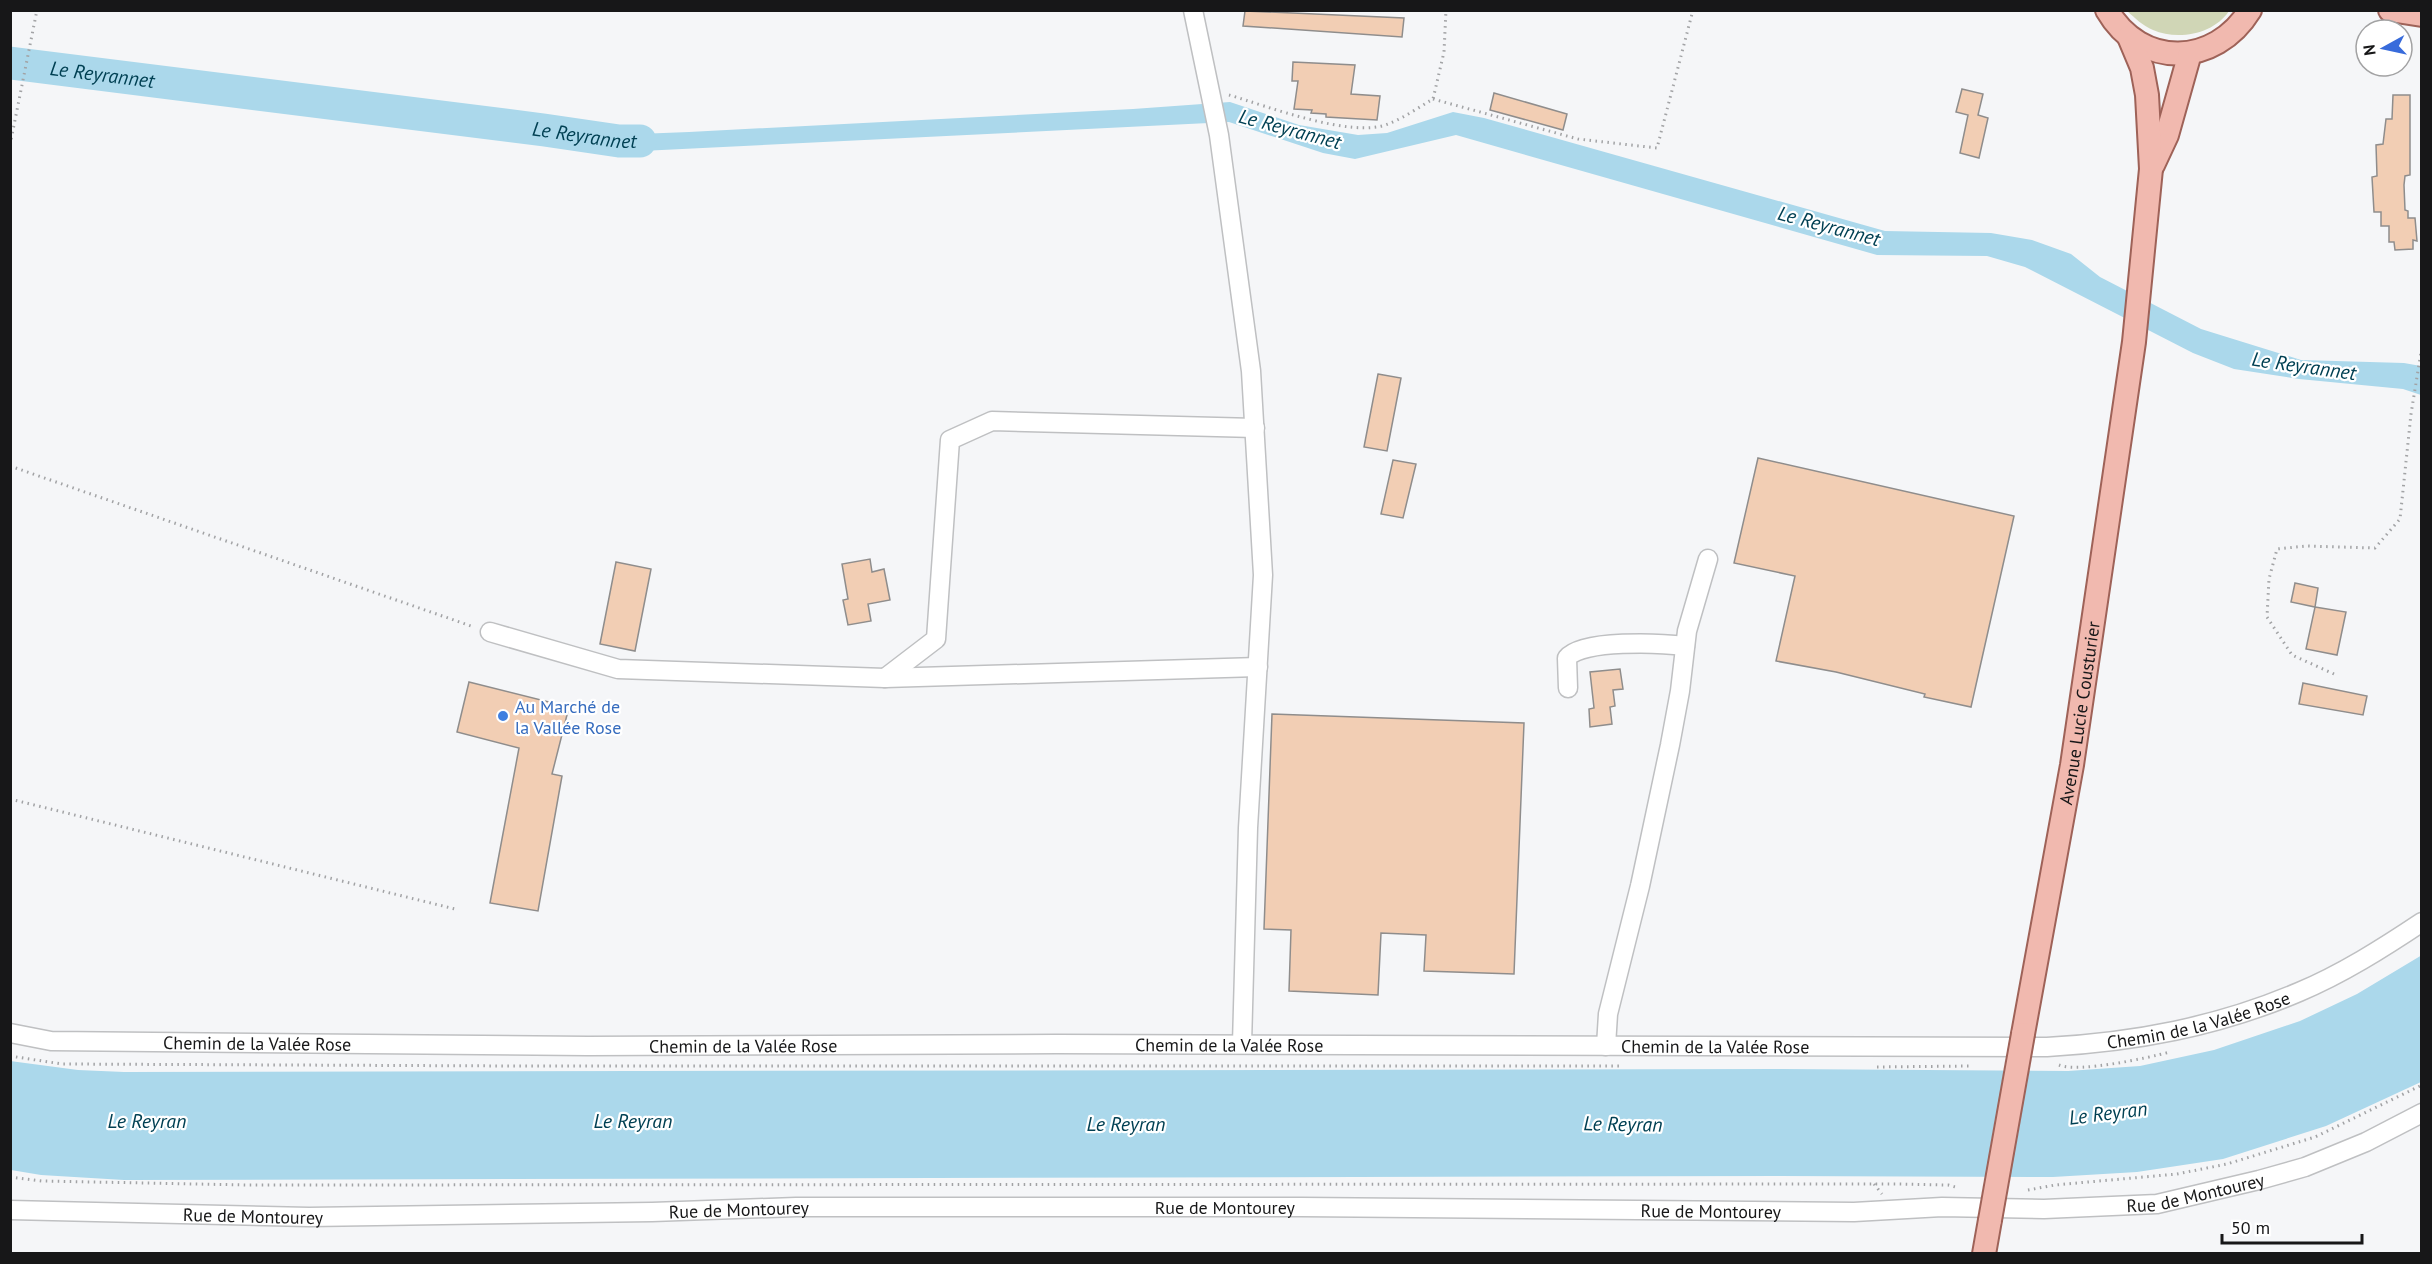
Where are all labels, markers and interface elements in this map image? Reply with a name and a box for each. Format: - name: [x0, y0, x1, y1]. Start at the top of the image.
- north arrow: [2354, 18, 2414, 78]
- text: N: [2359, 43, 2380, 57]
- water label: Le Reyrannet: [49, 55, 158, 94]
- water label: Le Reyrannet: [1236, 103, 1346, 156]
- water label: Le Reyrannet: [531, 116, 638, 154]
- water label: Le Reyrannet: [1775, 200, 1885, 253]
- water label: Le Reyrannet: [2250, 346, 2360, 386]
- street label: Avenue Lucie Cousturier: [2054, 620, 2104, 806]
- place label: Au Marché de la Vallée Rose: [515, 695, 621, 739]
- marker: Au Marché de la Vallée Rose: [496, 709, 510, 723]
- street label: Chemin de la Valée Rose: [2105, 986, 2293, 1053]
- street label: Chemin de la Valée Rose: [163, 1031, 351, 1055]
- street label: Chemin de la Valée Rose: [649, 1033, 837, 1057]
- street label: Chemin de la Valée Rose: [1135, 1033, 1323, 1056]
- street label: Chemin de la Valée Rose: [1621, 1034, 1809, 1058]
- water label: Le Reyran: [2067, 1095, 2149, 1131]
- water label: Le Reyran: [107, 1108, 187, 1134]
- water label: Le Reyran: [593, 1108, 673, 1134]
- water label: Le Reyran: [1583, 1110, 1663, 1138]
- water label: Le Reyran: [1086, 1111, 1166, 1137]
- street label: Rue de Montourey: [2126, 1167, 2267, 1217]
- street label: Rue de Montourey: [668, 1196, 809, 1223]
- street label: Rue de Montourey: [1155, 1196, 1295, 1219]
- street label: Rue de Montourey: [1641, 1199, 1782, 1223]
- street label: Rue de Montourey: [183, 1203, 324, 1229]
- scale bar: [2222, 1207, 2362, 1245]
- text: 50 m: [2231, 1216, 2270, 1239]

